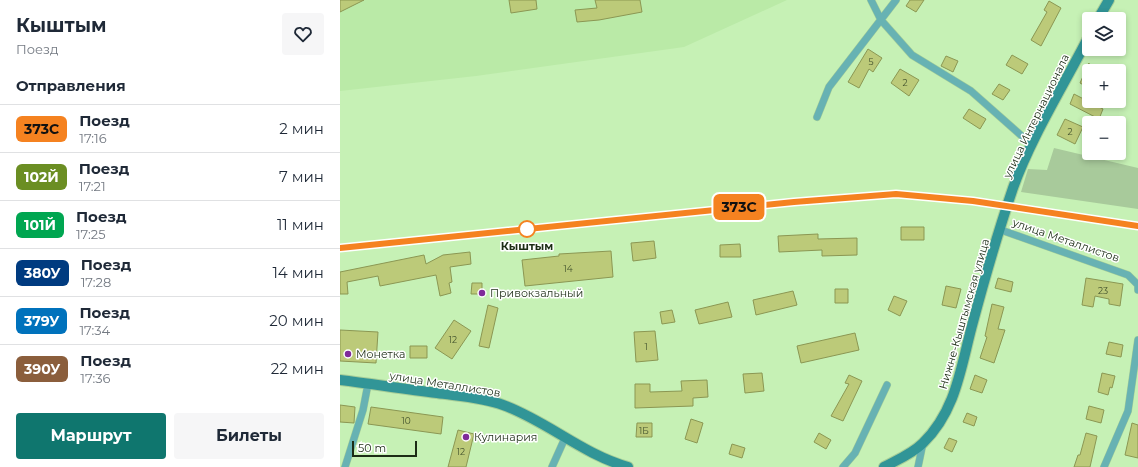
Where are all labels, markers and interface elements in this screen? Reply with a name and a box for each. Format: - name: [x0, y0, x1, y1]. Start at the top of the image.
- map controls: [1082, 12, 1126, 160]
- button: layers: [1082, 12, 1126, 56]
- button: heart: [282, 13, 324, 55]
- text: Кыштым: [16, 14, 107, 37]
- text: Поезд: [16, 41, 58, 57]
- street label: улица Интернационала: [999, 52, 1072, 181]
- house number: 5: [868, 56, 874, 67]
- button: +: [1082, 64, 1126, 108]
- text: Отправления: [16, 76, 126, 95]
- house number: 2: [902, 77, 908, 88]
- text: Поезд: [79, 111, 130, 130]
- button: −: [1082, 116, 1126, 160]
- text: 2 мин: [279, 119, 324, 138]
- text: 373C: [24, 120, 59, 138]
- house number: 2: [1067, 126, 1073, 137]
- text: 17:16: [79, 130, 107, 146]
- text: Поезд: [79, 159, 129, 178]
- text: 7 мин: [279, 167, 324, 186]
- text: 102Й: [24, 168, 59, 186]
- text: 17:21: [79, 178, 106, 194]
- line badge: 373C: [711, 194, 767, 220]
- text: 373C: [721, 198, 757, 216]
- text: Поезд: [76, 207, 127, 226]
- text: 11 мин: [277, 215, 324, 234]
- street label: улица Металлистов: [1010, 215, 1121, 265]
- text: 101Й: [24, 216, 56, 234]
- marker: Кыштым: [518, 220, 536, 238]
- text: 17:25: [76, 226, 106, 242]
- street label: Нижне-Кыштымская улица: [936, 237, 992, 391]
- place label: Кыштым: [501, 239, 553, 253]
- text: Поезд: [81, 255, 131, 274]
- text: 14 мин: [272, 263, 324, 282]
- house number: 14: [563, 263, 573, 274]
- text: 380У: [24, 264, 61, 282]
- text: 17:28: [81, 274, 111, 290]
- house number: 23: [1098, 285, 1108, 296]
- place label: Привокзальный: [490, 286, 583, 300]
- marker: Привокзальный: [477, 288, 487, 298]
- text: Поезд: [79, 303, 130, 322]
- text: 20 мин: [269, 311, 324, 330]
- text: 379У: [24, 312, 59, 330]
- text: 17:34: [79, 322, 110, 338]
- house number: 12: [449, 334, 457, 345]
- house number: 1: [644, 341, 648, 352]
- place label: Монетка: [356, 347, 405, 361]
- marker: Монетка: [343, 349, 353, 359]
- text: Поезд: [80, 351, 131, 370]
- text: 22 мин: [271, 359, 324, 378]
- text: 390У: [24, 360, 60, 378]
- street label: улица Металлистов: [388, 368, 501, 400]
- text: 17:36: [80, 370, 110, 386]
- button: Маршрут: [16, 413, 166, 459]
- button: Билеты: [174, 413, 324, 459]
- house number: 10: [401, 415, 411, 426]
- house number: 1Б: [639, 425, 649, 436]
- place label: Кулинария: [474, 430, 537, 444]
- marker: Кулинария: [461, 432, 471, 442]
- scale bar: [352, 439, 417, 458]
- text: 50 m: [358, 441, 386, 455]
- house number: 12: [457, 446, 465, 457]

